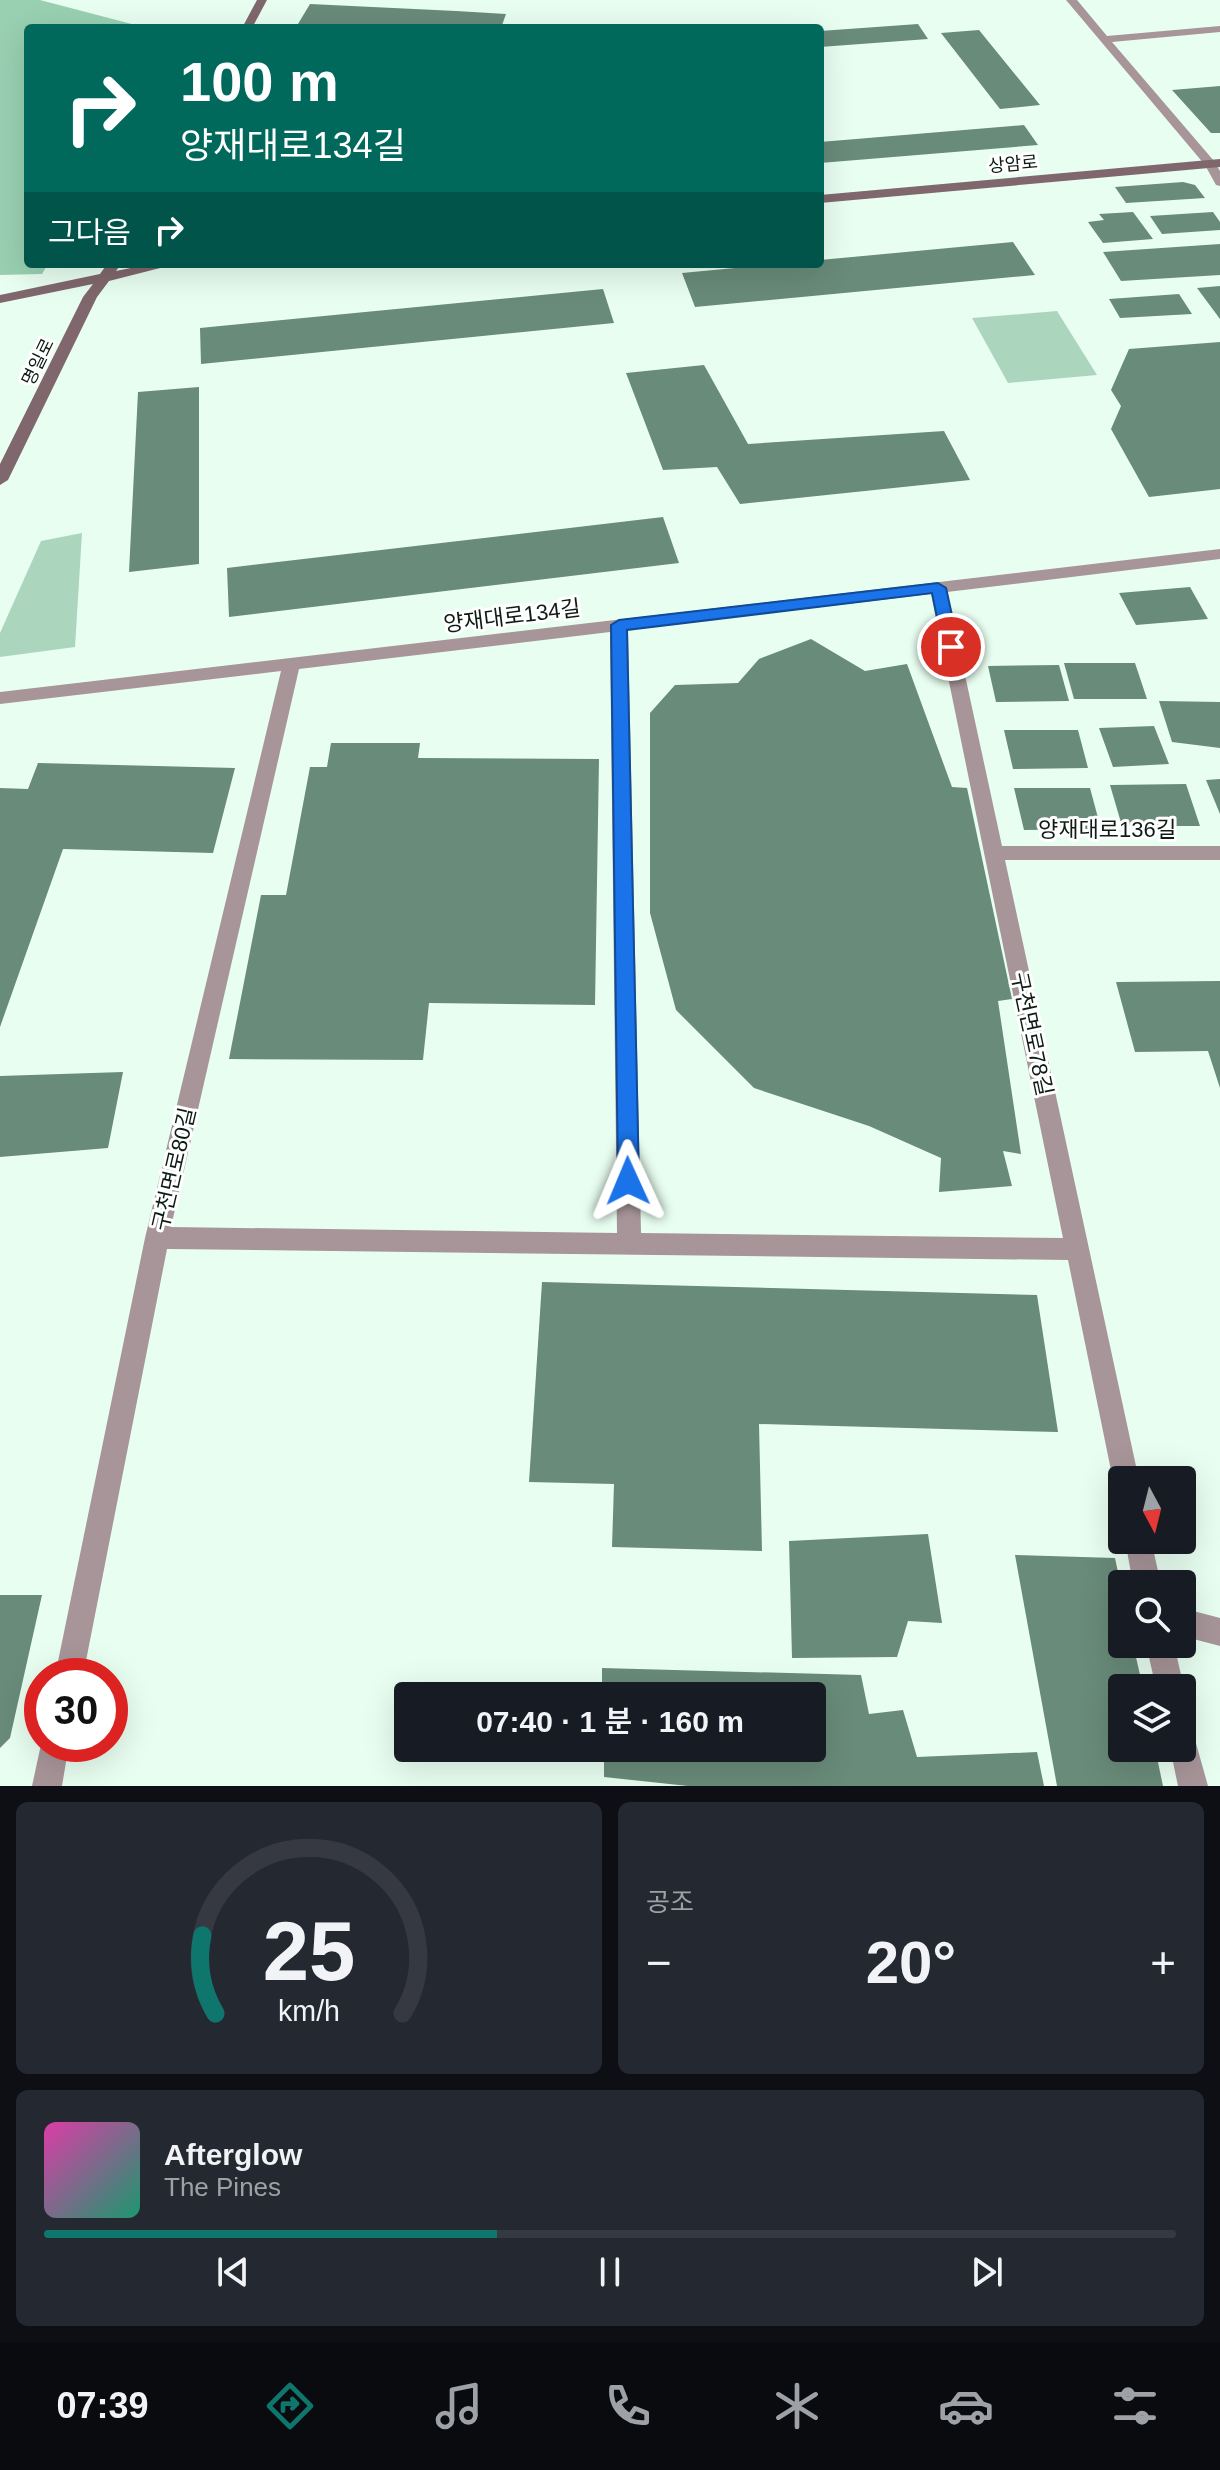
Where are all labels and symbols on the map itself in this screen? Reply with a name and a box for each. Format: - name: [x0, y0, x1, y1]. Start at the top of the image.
- street label: 상암로: [987, 152, 1039, 176]
- street label: 명일로: [18, 335, 58, 389]
- street label: 양재대로134길: [442, 595, 582, 637]
- pin: [917, 613, 985, 681]
- street label: 양재대로136길: [1038, 817, 1176, 842]
- street label: 구천면로78길: [1007, 970, 1057, 1098]
- street label: 구천면로80길: [148, 1105, 200, 1233]
- position arrow: [586, 1139, 670, 1223]
- north arrow: [1108, 1466, 1196, 1554]
- speed limit sign: 30: [24, 1658, 128, 1762]

